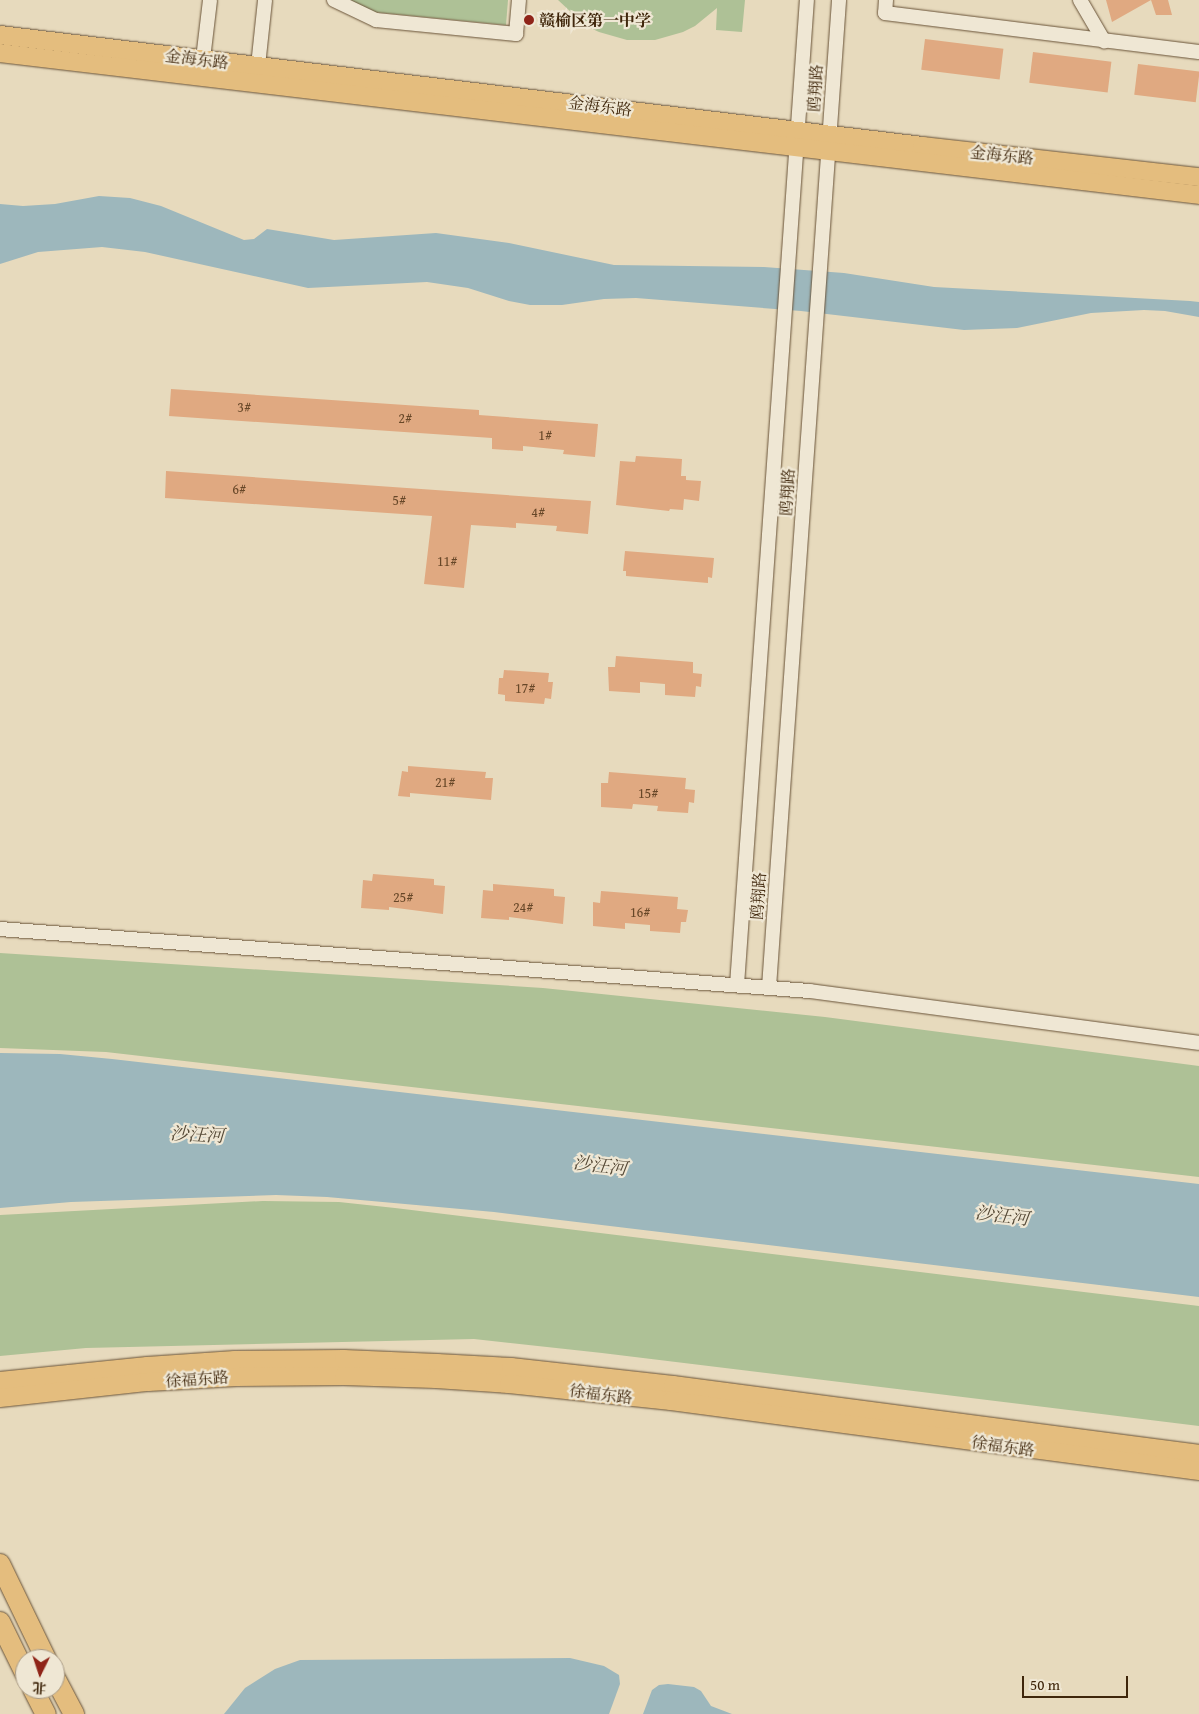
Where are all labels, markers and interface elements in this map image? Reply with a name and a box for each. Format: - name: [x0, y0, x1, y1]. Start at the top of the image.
- place label: 赣榆区第一中学: [539, 10, 651, 30]
- marker: 赣榆区第一中学: [523, 14, 535, 26]
- street label: 金海东路: [164, 46, 230, 72]
- street label: 鸥翔路: [804, 63, 826, 113]
- street label: 金海东路: [567, 93, 633, 119]
- street label: 金海东路: [969, 142, 1035, 168]
- house number: 3#: [237, 399, 251, 415]
- house number: 2#: [398, 410, 412, 426]
- house number: 1#: [538, 427, 552, 443]
- street label: 鸥翔路: [776, 467, 798, 517]
- house number: 6#: [232, 481, 246, 497]
- house number: 5#: [392, 492, 406, 508]
- house number: 4#: [531, 504, 545, 520]
- house number: 11#: [437, 553, 457, 569]
- house number: 17#: [515, 680, 535, 696]
- house number: 21#: [435, 774, 455, 790]
- house number: 15#: [638, 785, 658, 801]
- street label: 鸥翔路: [747, 871, 769, 921]
- house number: 25#: [393, 889, 413, 905]
- house number: 24#: [513, 899, 533, 915]
- house number: 16#: [630, 904, 650, 920]
- water label: 沙汪河: [169, 1123, 225, 1147]
- water label: 沙汪河: [572, 1152, 628, 1180]
- water label: 沙汪河: [974, 1202, 1030, 1230]
- street label: 徐福东路: [164, 1367, 230, 1391]
- street label: 徐福东路: [568, 1381, 634, 1407]
- street label: 徐福东路: [970, 1432, 1036, 1460]
- north arrow: [15, 1649, 65, 1699]
- scale bar: [1024, 1666, 1130, 1698]
- text: 50 m: [1030, 1674, 1060, 1695]
- text: 北: [31, 1678, 47, 1698]

